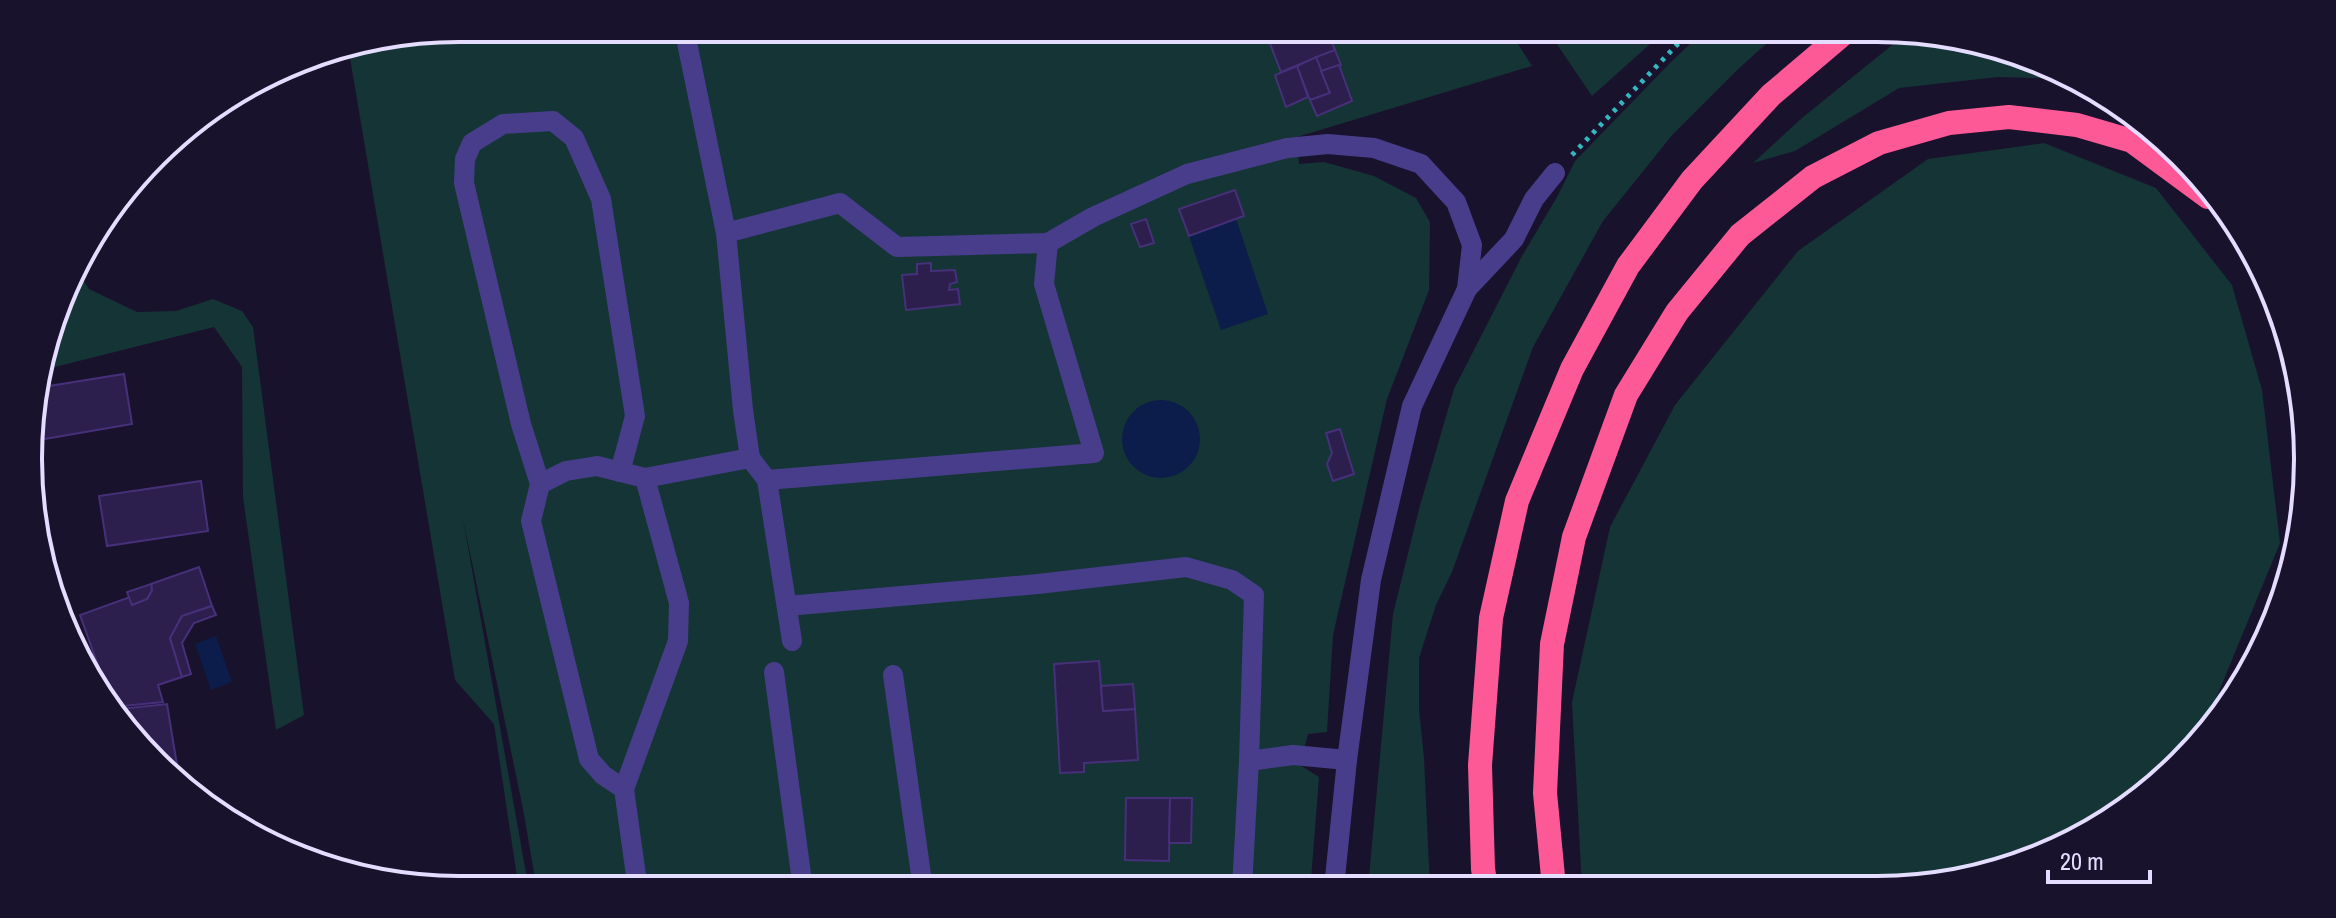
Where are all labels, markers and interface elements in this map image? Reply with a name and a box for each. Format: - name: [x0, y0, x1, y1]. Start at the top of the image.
- scale bar: [2048, 834, 2150, 884]
- text: 20 m: [2060, 845, 2104, 877]

